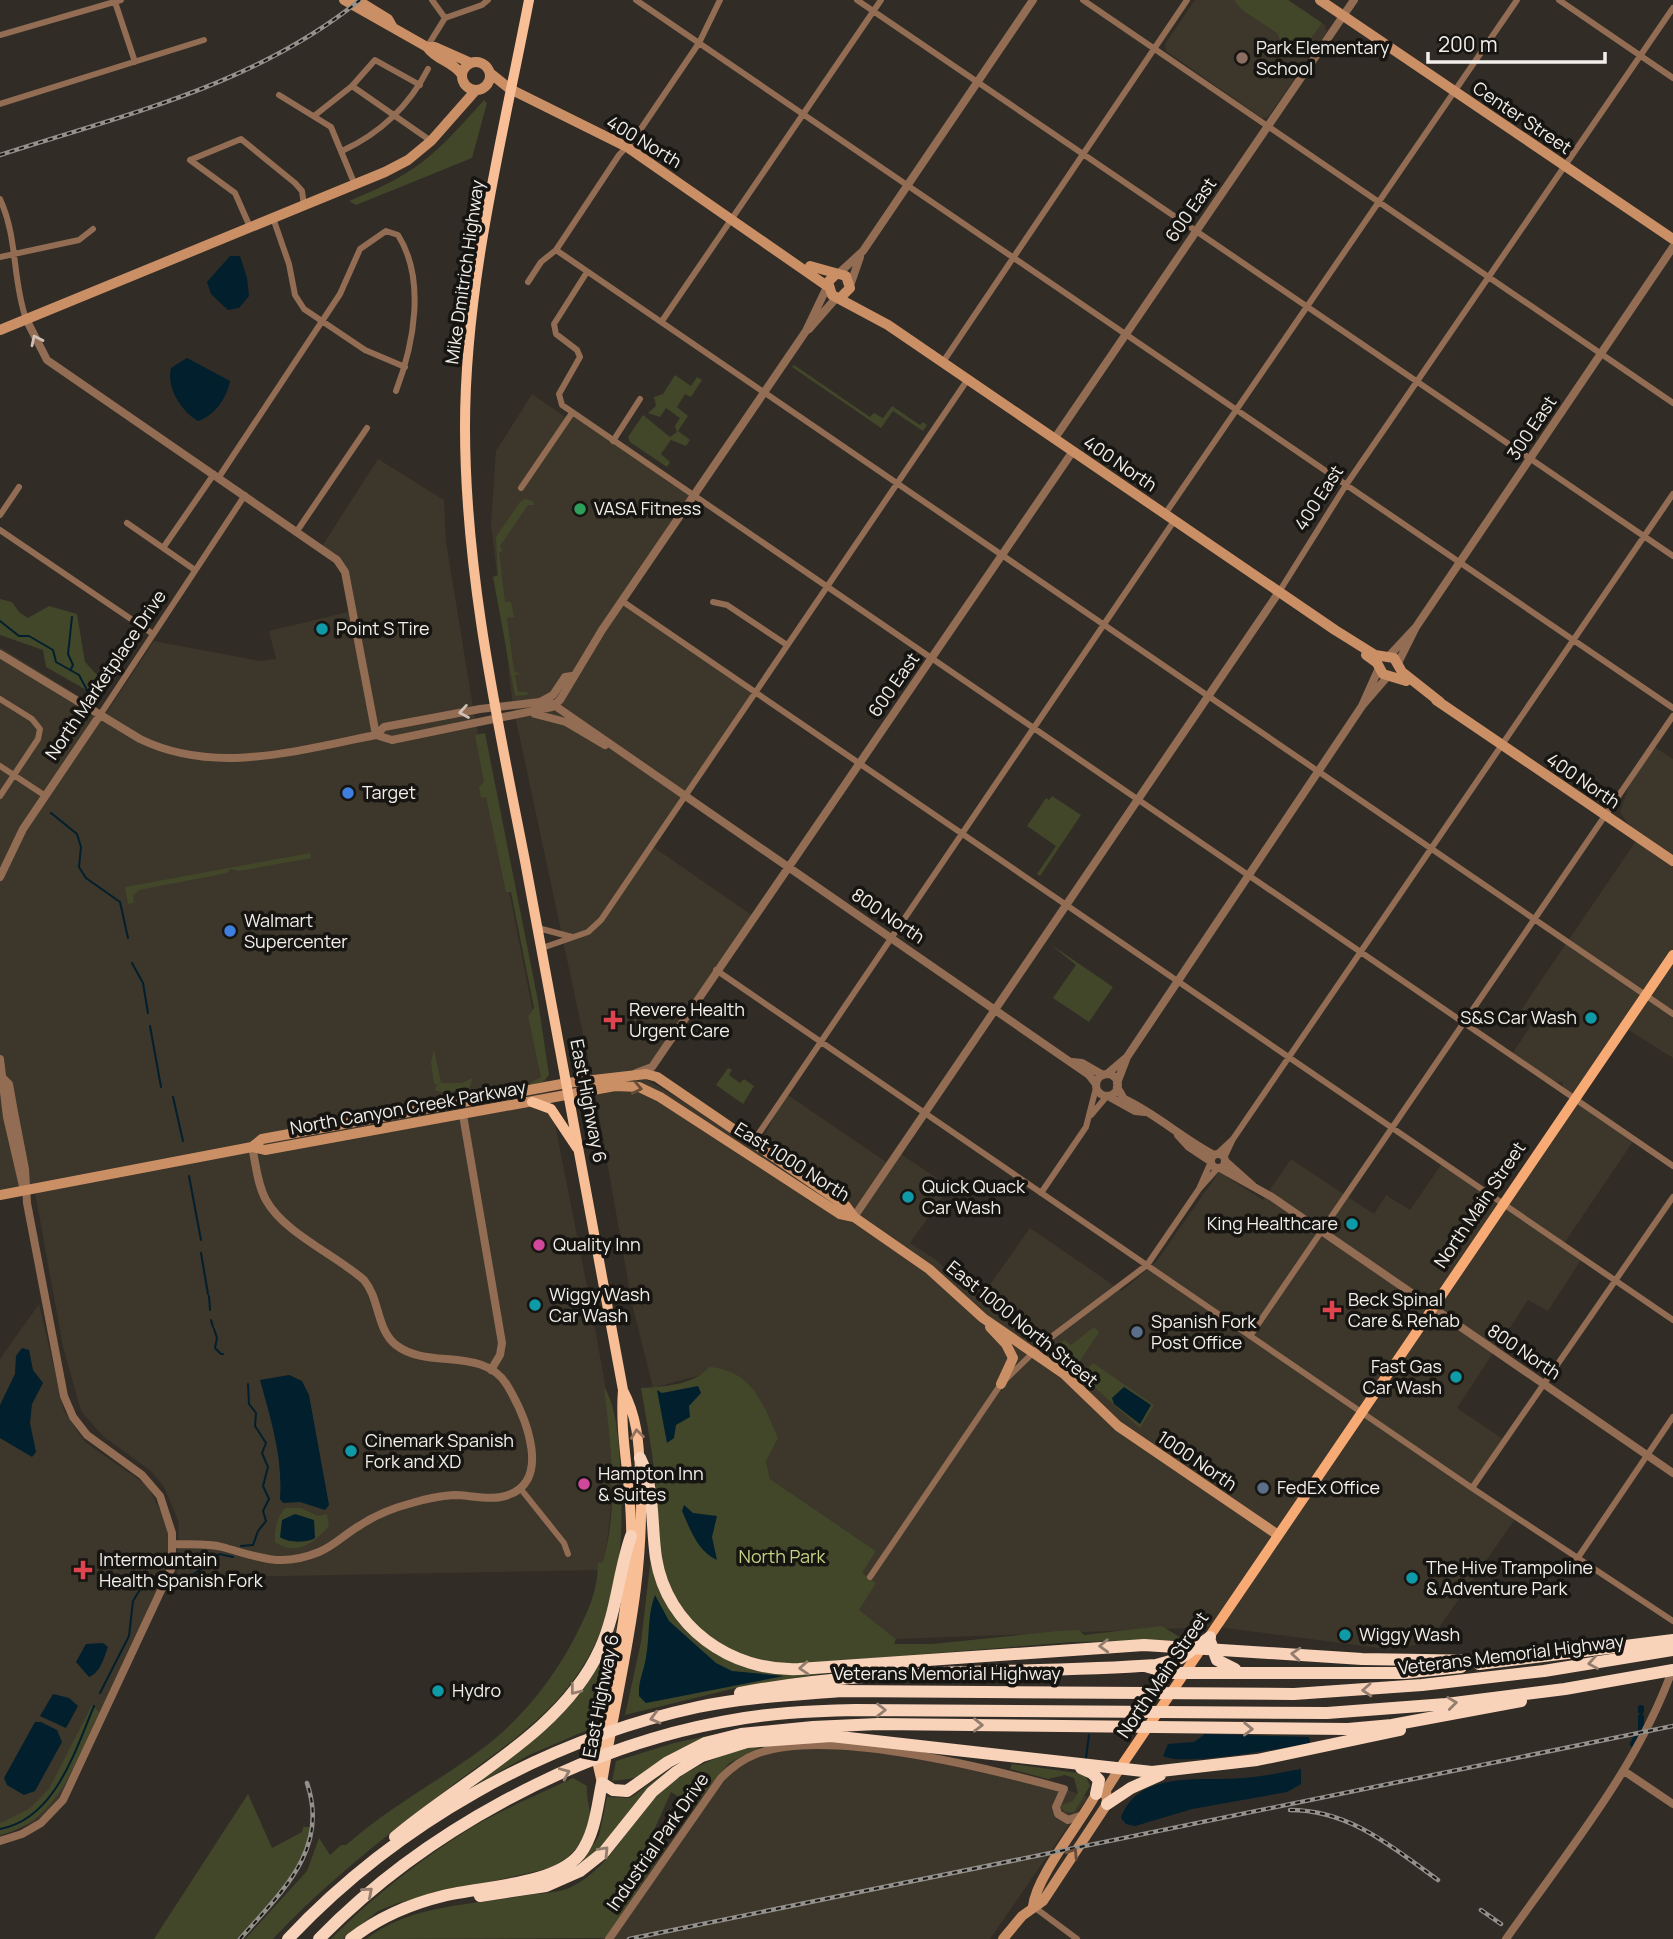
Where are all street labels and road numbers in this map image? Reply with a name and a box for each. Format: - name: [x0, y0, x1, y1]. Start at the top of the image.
- street label: Center Street: [1469, 75, 1577, 159]
- street label: 400 North: [603, 109, 686, 173]
- street label: 600 East: [1159, 172, 1221, 246]
- street label: Mike Dmitrich Highway: [439, 178, 489, 366]
- street label: 300 East: [1501, 391, 1561, 464]
- street label: 400 North: [1079, 430, 1162, 496]
- street label: 400 East: [1288, 460, 1348, 535]
- street label: North Marketplace Drive: [39, 585, 171, 764]
- street label: 600 East: [862, 647, 924, 721]
- street label: 400 North: [1542, 747, 1625, 813]
- street label: 800 North: [847, 882, 930, 948]
- street label: East Highway 6: [565, 1037, 613, 1165]
- street label: North Canyon Creek Parkway: [288, 1074, 528, 1140]
- street label: East 1000 North: [730, 1116, 855, 1206]
- street label: North Main Street: [1428, 1137, 1530, 1272]
- street label: East 1000 North Street: [942, 1255, 1103, 1392]
- street label: 800 North: [1483, 1318, 1566, 1384]
- street label: 1000 North: [1153, 1425, 1242, 1496]
- street label: North Main Street: [1111, 1607, 1213, 1742]
- street label: Veterans Memorial Highway: [1397, 1628, 1626, 1680]
- street label: East Highway 6: [576, 1632, 624, 1760]
- street label: Veterans Memorial Highway: [833, 1661, 1061, 1685]
- street label: Industrial Park Drive: [601, 1768, 714, 1915]

